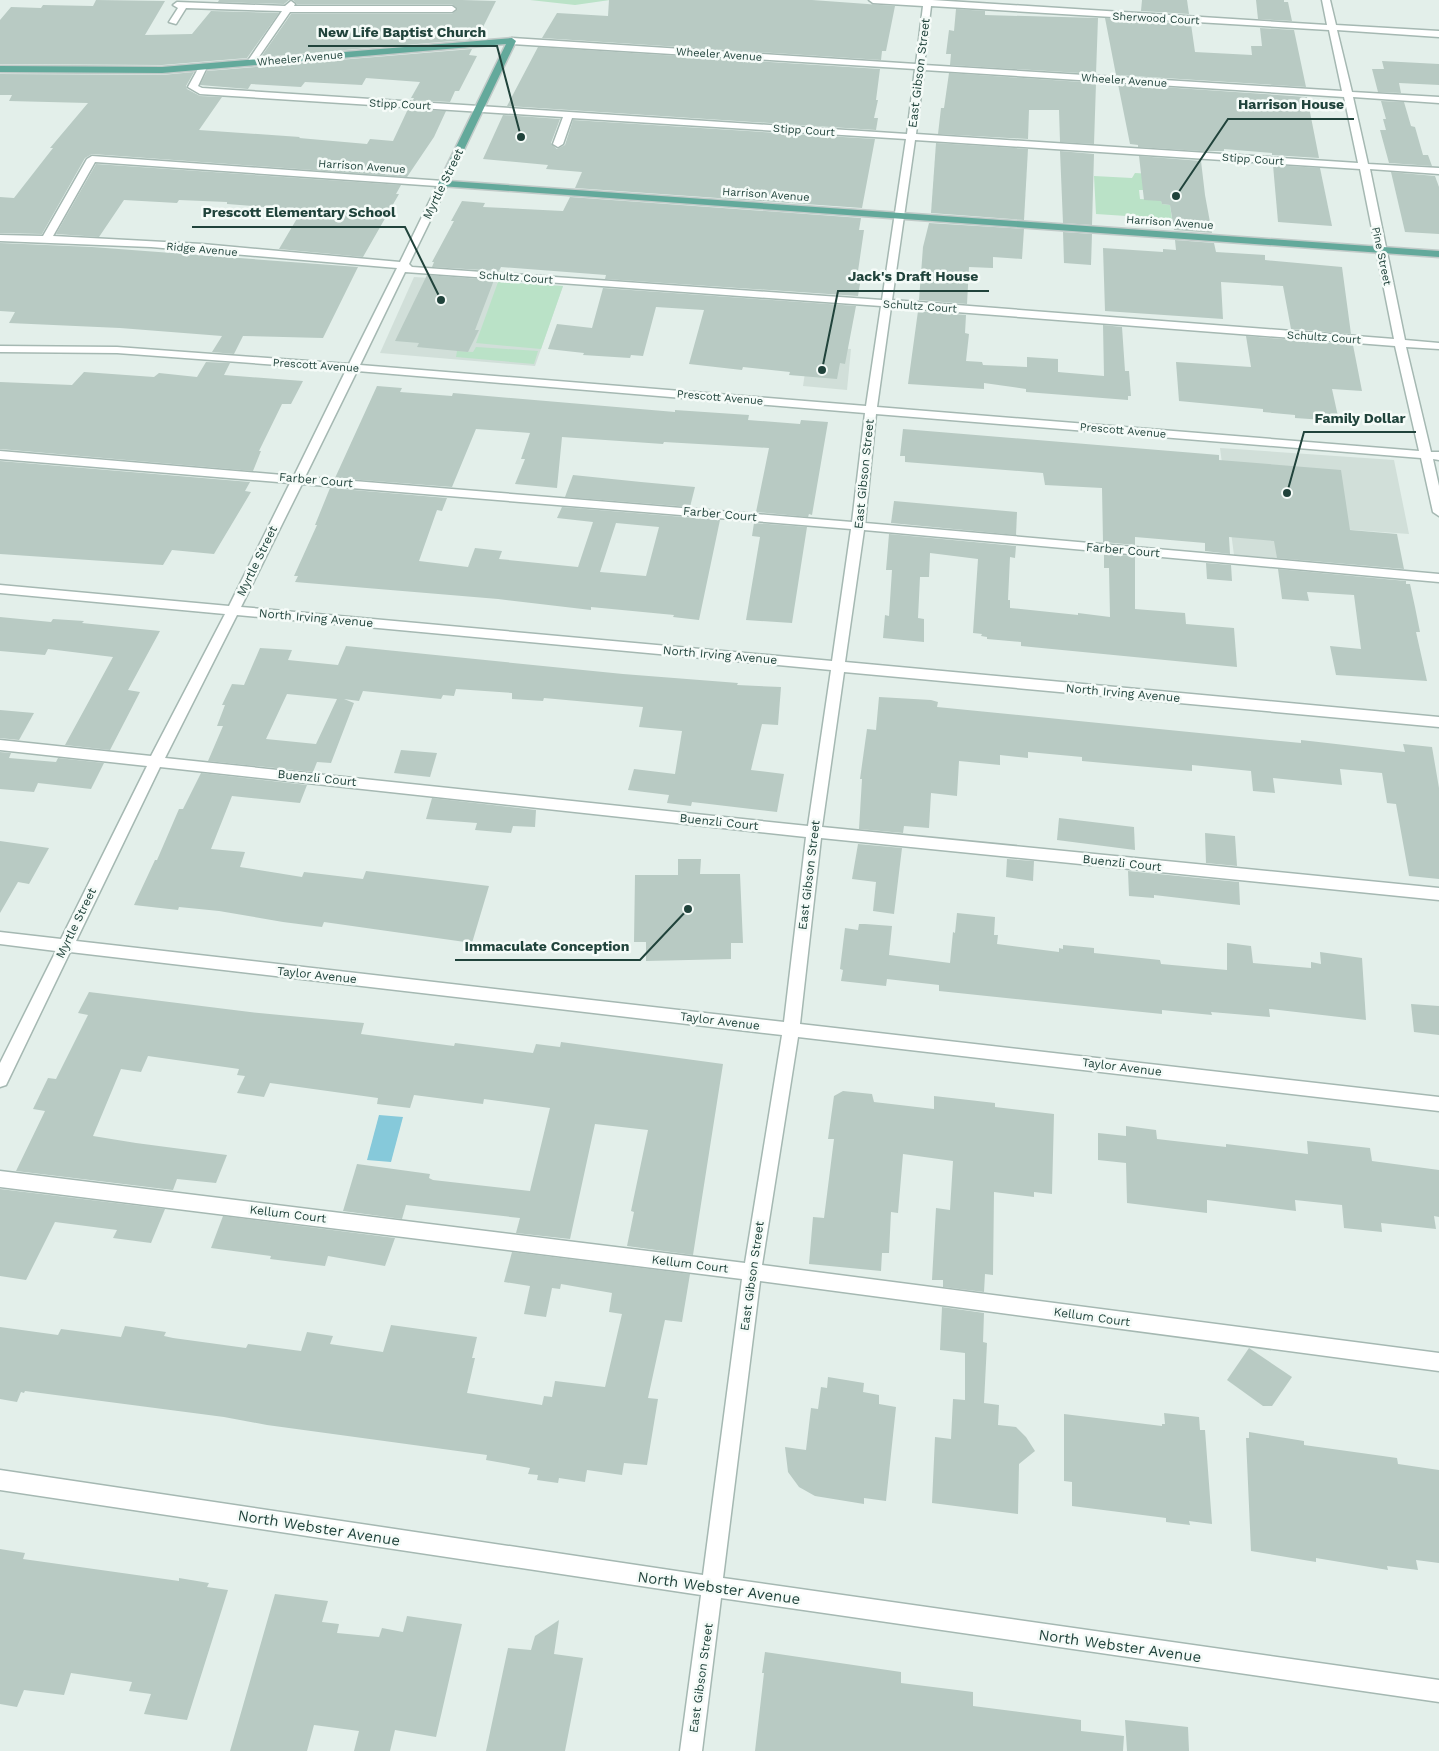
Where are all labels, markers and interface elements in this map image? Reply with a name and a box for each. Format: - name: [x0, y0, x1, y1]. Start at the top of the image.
- street label: Sherwood Court: [1112, 10, 1200, 27]
- callout: New Life Baptist Church: [308, 17, 497, 46]
- street label: East Gibson Street: [905, 17, 933, 129]
- text: New Life Baptist Church: [318, 24, 486, 40]
- street label: Wheeler Avenue: [675, 45, 762, 64]
- street label: Wheeler Avenue: [257, 48, 344, 69]
- street label: Wheeler Avenue: [1080, 71, 1167, 90]
- callout: Harrison House: [1228, 90, 1354, 119]
- street label: Stipp Court: [369, 96, 432, 113]
- text: Harrison House: [1238, 96, 1344, 112]
- street label: Stipp Court: [773, 122, 836, 139]
- street label: Myrtle Street: [420, 146, 466, 222]
- street label: Stipp Court: [1222, 151, 1285, 168]
- street label: Harrison Avenue: [318, 157, 406, 176]
- street label: Harrison Avenue: [722, 185, 810, 204]
- callout: Prescott Elementary School: [192, 198, 405, 227]
- text: Prescott Elementary School: [202, 204, 396, 220]
- street label: Harrison Avenue: [1126, 213, 1214, 232]
- street label: Pine Street: [1369, 226, 1394, 287]
- street label: Ridge Avenue: [166, 240, 238, 259]
- callout: Jack's Draft House: [838, 262, 989, 291]
- street label: Schultz Court: [479, 268, 554, 287]
- text: Jack's Draft House: [848, 268, 978, 284]
- street label: Schultz Court: [883, 297, 958, 316]
- street label: Schultz Court: [1287, 328, 1362, 347]
- street label: Prescott Avenue: [272, 356, 360, 375]
- street label: Prescott Avenue: [676, 387, 764, 408]
- callout: Family Dollar: [1304, 403, 1416, 432]
- text: Family Dollar: [1314, 410, 1406, 426]
- street label: East Gibson Street: [851, 418, 877, 530]
- street label: Prescott Avenue: [1079, 420, 1167, 441]
- street label: Farber Court: [279, 470, 353, 490]
- street label: Farber Court: [683, 504, 757, 524]
- street label: Myrtle Street: [234, 523, 280, 599]
- street label: Farber Court: [1086, 540, 1160, 560]
- street label: North Irving Avenue: [258, 606, 374, 630]
- street label: North Irving Avenue: [662, 643, 778, 667]
- street label: North Irving Avenue: [1065, 681, 1181, 705]
- street label: Buenzli Court: [277, 767, 357, 789]
- street label: Buenzli Court: [679, 811, 759, 833]
- street label: East Gibson Street: [795, 819, 823, 931]
- street label: Buenzli Court: [1082, 852, 1162, 874]
- street label: Myrtle Street: [53, 885, 99, 961]
- callout: Immaculate Conception: [455, 931, 640, 960]
- text: Immaculate Conception: [465, 938, 629, 954]
- street label: Taylor Avenue: [276, 964, 358, 986]
- street label: Taylor Avenue: [679, 1009, 761, 1033]
- street label: Taylor Avenue: [1081, 1055, 1163, 1079]
- street label: Kellum Court: [249, 1202, 327, 1226]
- street label: East Gibson Street: [737, 1220, 767, 1332]
- street label: Kellum Court: [651, 1252, 729, 1276]
- street label: Kellum Court: [1053, 1305, 1131, 1329]
- street label: North Webster Avenue: [237, 1506, 401, 1550]
- street label: North Webster Avenue: [637, 1568, 801, 1608]
- street label: East Gibson Street: [686, 1622, 716, 1734]
- street label: North Webster Avenue: [1038, 1626, 1202, 1666]

